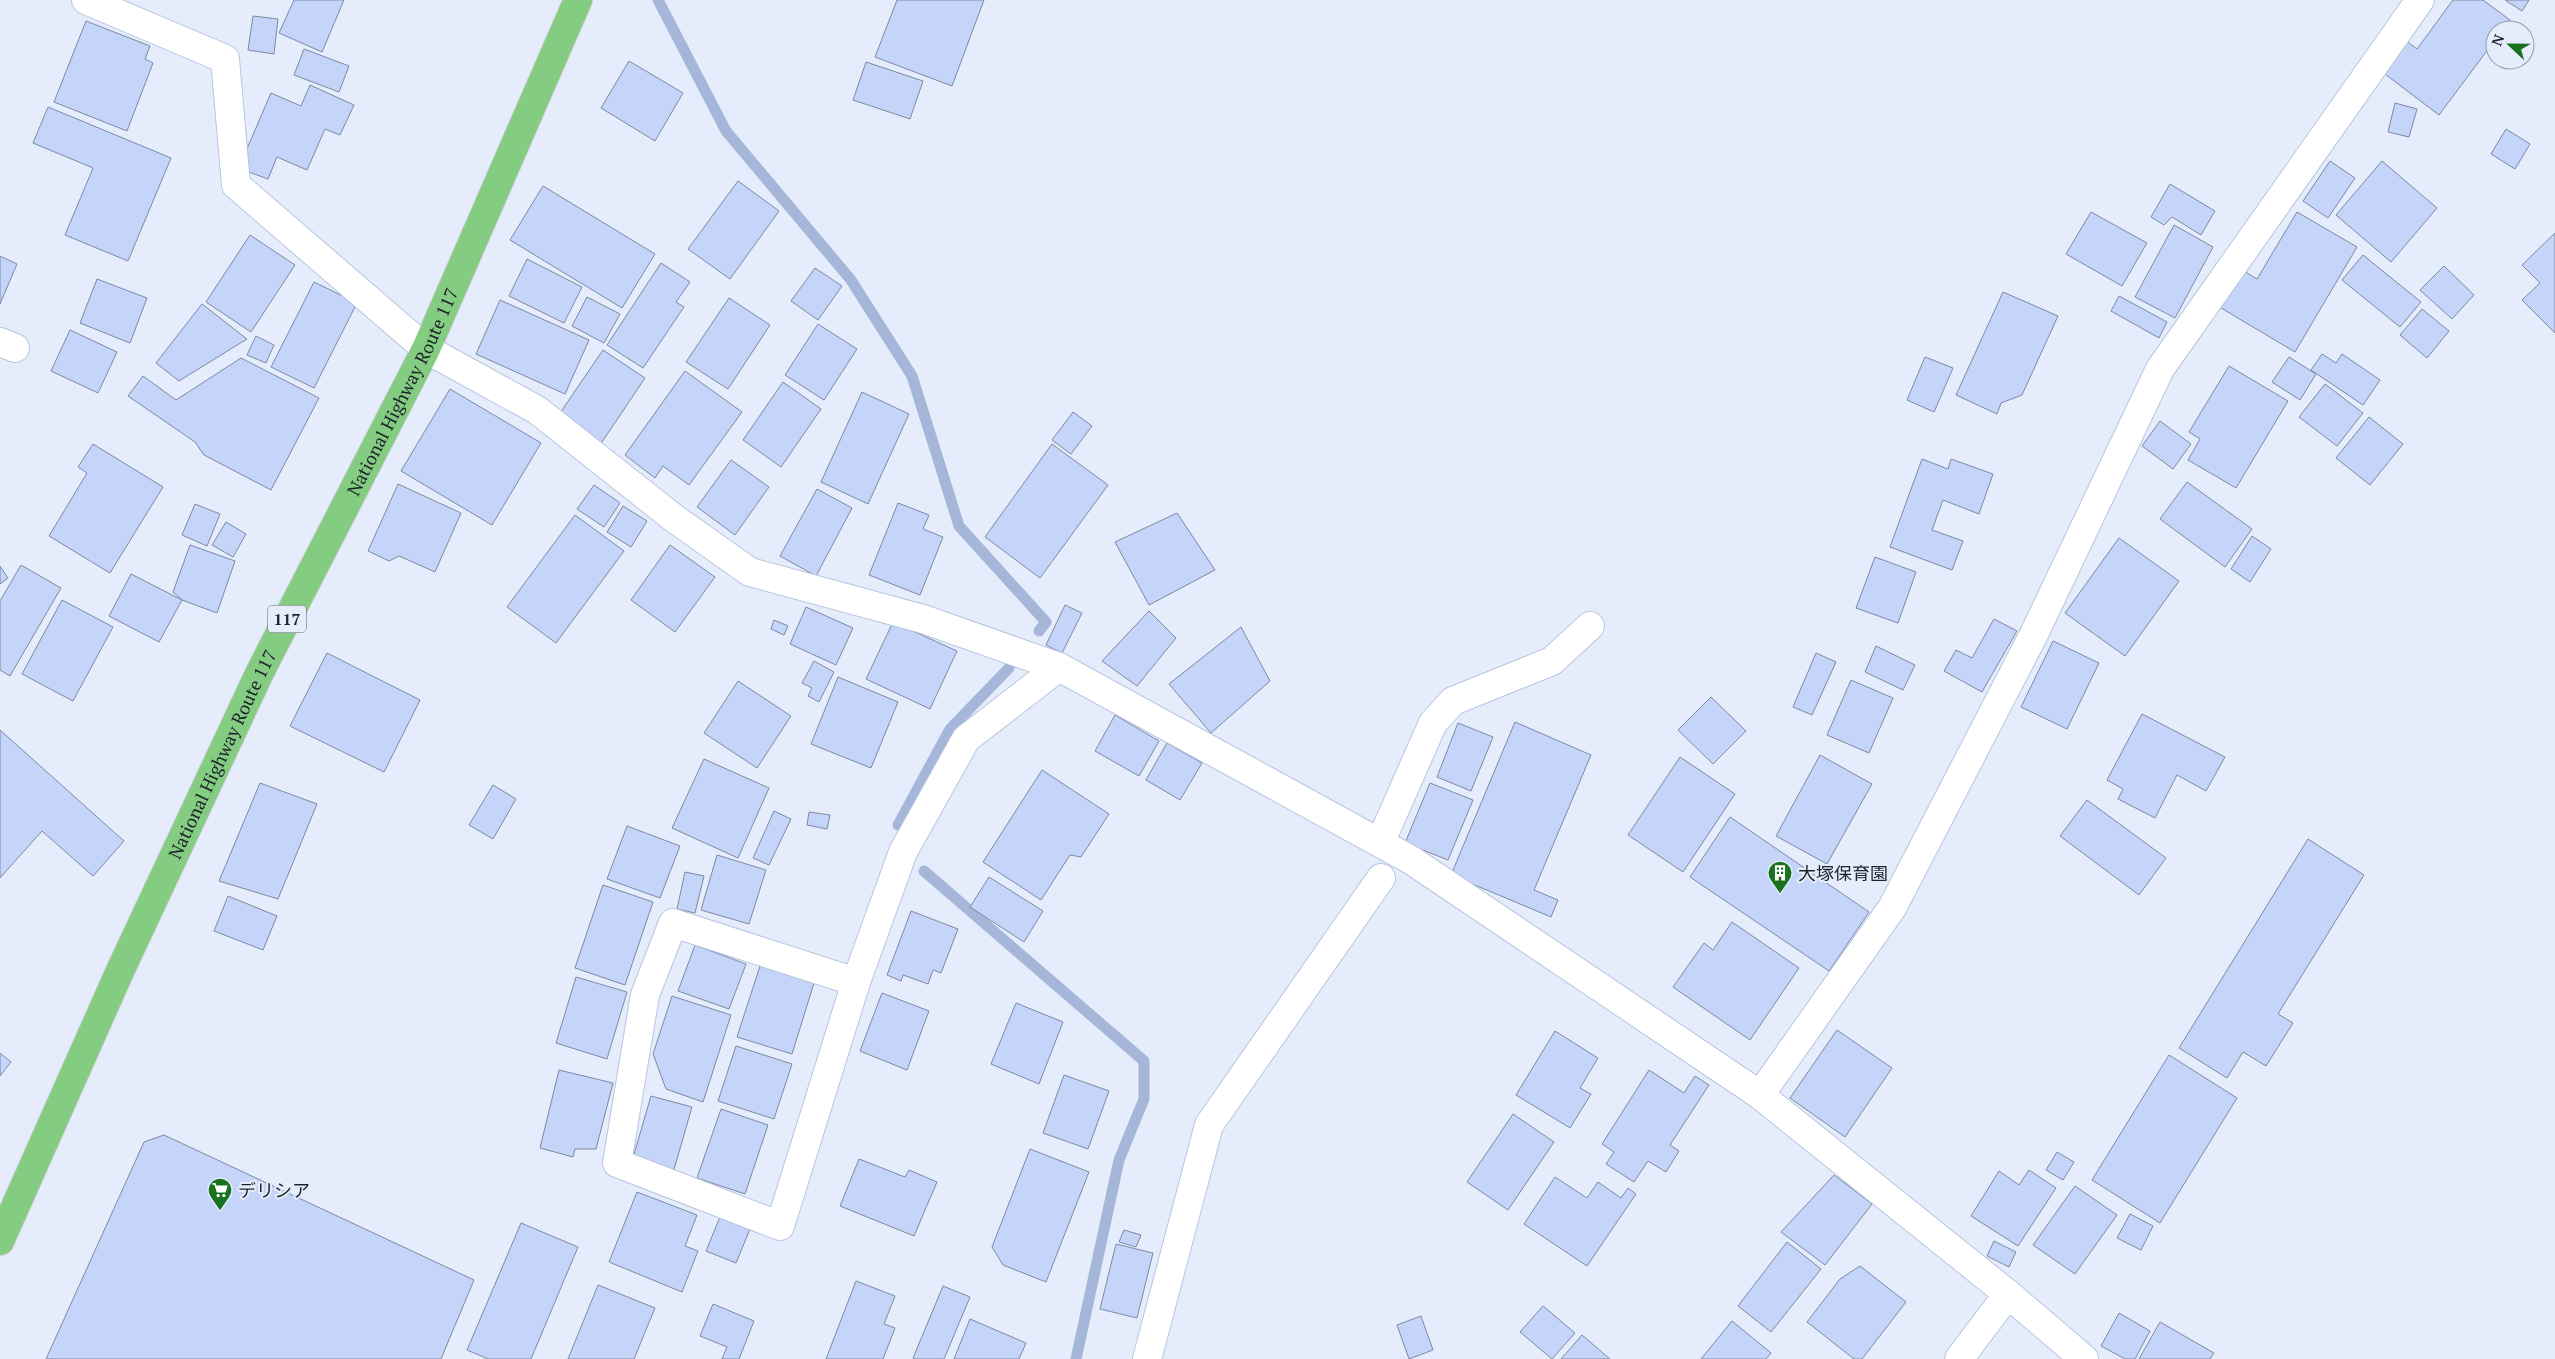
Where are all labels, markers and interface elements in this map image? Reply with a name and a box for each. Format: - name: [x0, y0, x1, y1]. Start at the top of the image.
- north arrow: [2485, 20, 2535, 70]
- text: N: [2487, 31, 2508, 48]
- street label: National Highway Route 117: [341, 284, 463, 500]
- road number: 117: [268, 606, 306, 632]
- street label: National Highway Route 117: [162, 645, 281, 863]
- building icon: 大塚保育園: [1767, 860, 1793, 894]
- place label: 大塚保育園: [1798, 861, 1888, 885]
- supermarket icon: デリシア: [207, 1177, 233, 1211]
- place label: デリシア: [238, 1178, 310, 1202]

